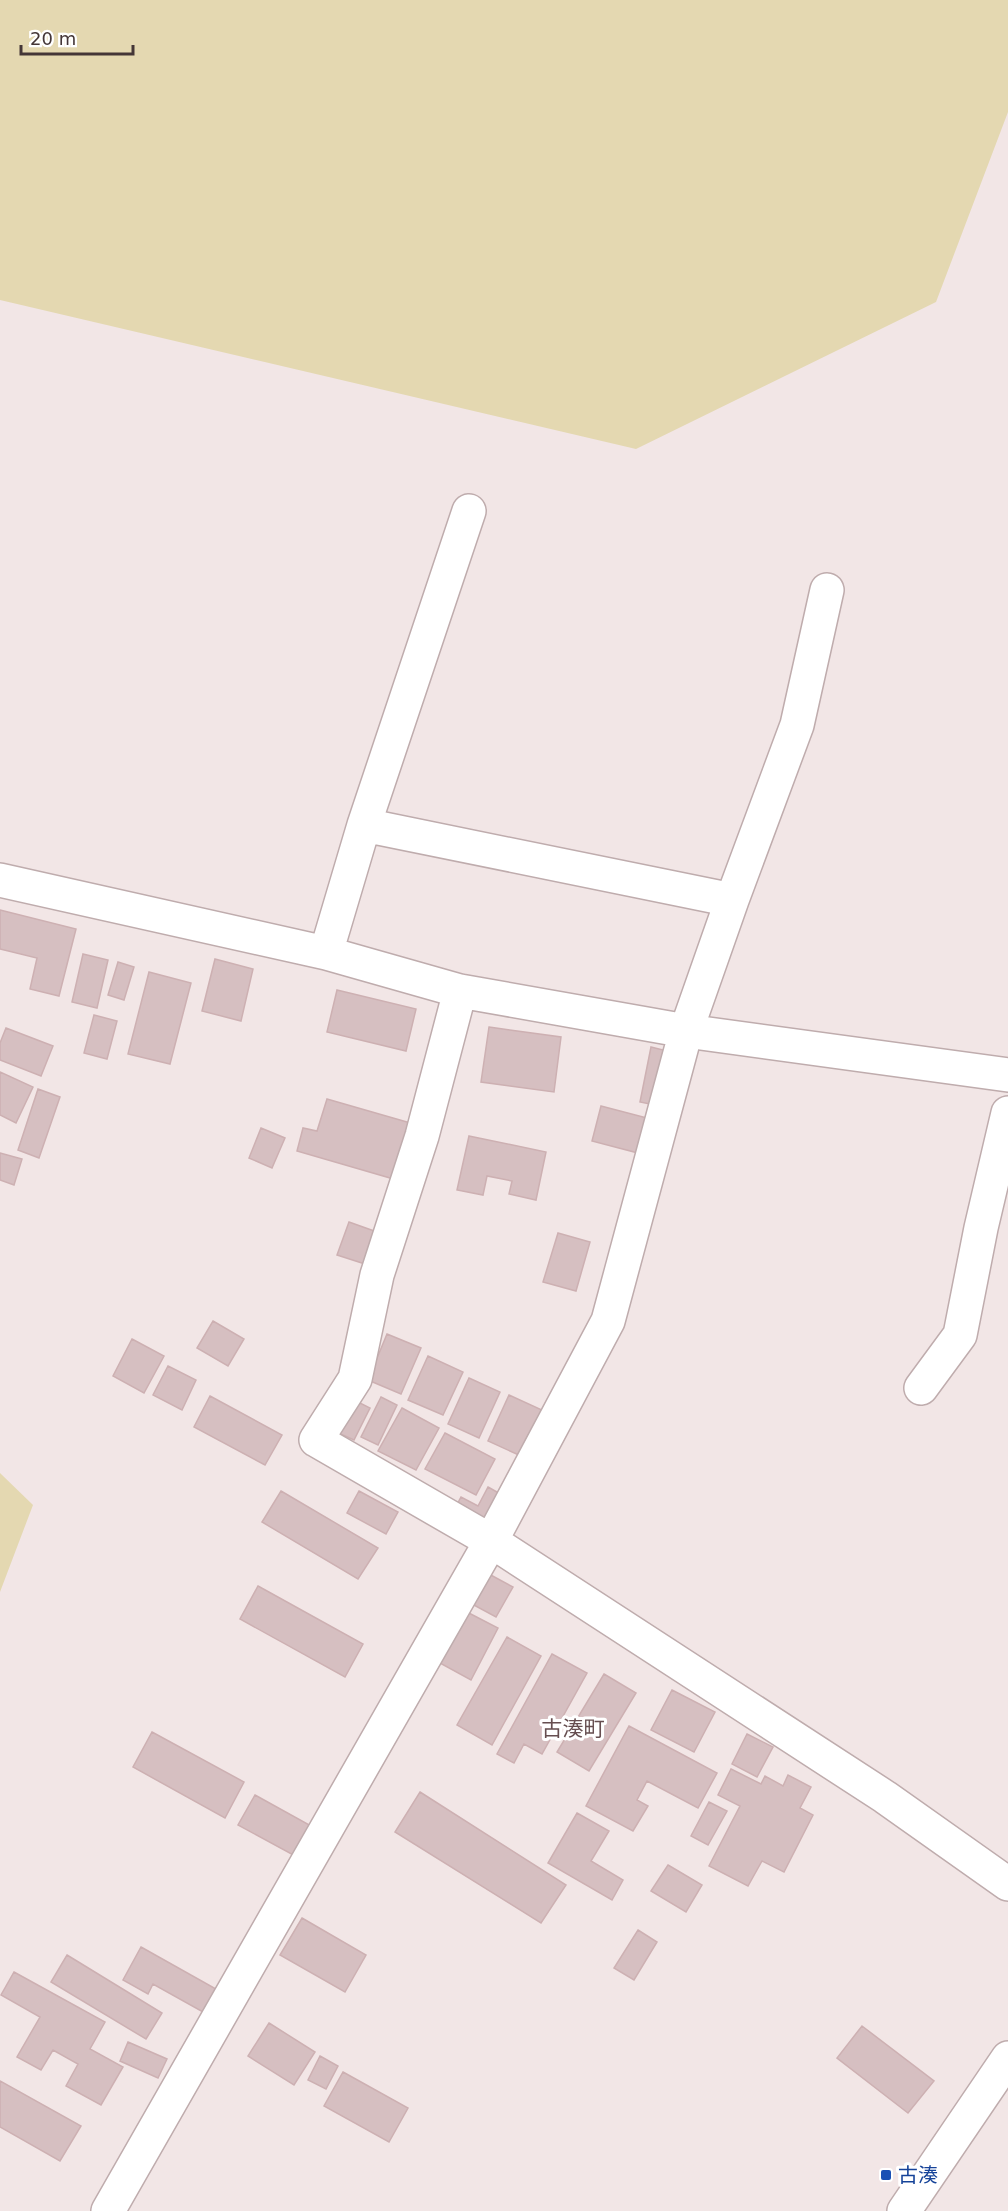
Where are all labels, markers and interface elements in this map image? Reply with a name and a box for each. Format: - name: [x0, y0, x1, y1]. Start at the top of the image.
- scale bar: [21, 18, 134, 56]
- text: 20 m: [30, 28, 76, 49]
- district label: 古湊町: [542, 1717, 605, 1741]
- place label: 古湊: [898, 2163, 938, 2187]
- marker: 古湊: [879, 2168, 893, 2182]

